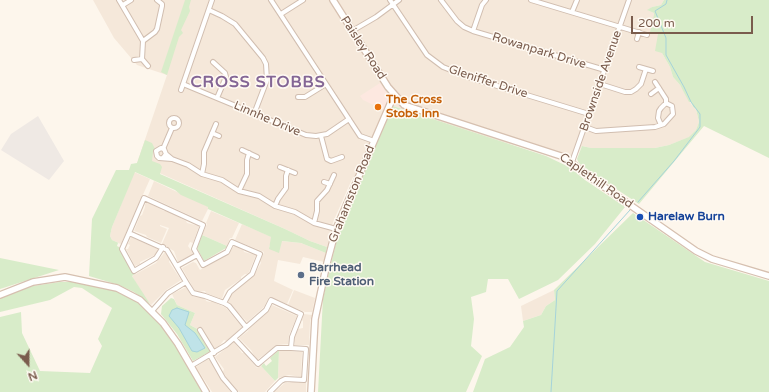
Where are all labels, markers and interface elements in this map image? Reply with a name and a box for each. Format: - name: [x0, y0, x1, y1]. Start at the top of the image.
- scale bar: [633, 8, 755, 34]
- street label: Paisley Road: [337, 14, 389, 82]
- text: 200 m: [638, 16, 675, 30]
- street label: Brownside Avenue: [577, 29, 625, 133]
- street label: Rowanpark Drive: [490, 30, 588, 72]
- street label: Gleniffer Drive: [447, 62, 529, 102]
- district label: CROSS STOBBS: [190, 73, 326, 93]
- place label: The Cross Stobs Inn: [386, 93, 442, 121]
- street label: Linnhe Drive: [231, 98, 303, 140]
- marker: The Cross Stobs Inn: [373, 102, 383, 112]
- street label: Grahamston Road: [326, 143, 378, 245]
- street label: Caplethill Road: [556, 150, 636, 212]
- place label: Harelaw Burn: [648, 210, 725, 224]
- marker: Harelaw Burn: [635, 212, 645, 222]
- place label: Barrhead Fire Station: [309, 261, 374, 289]
- marker: Barrhead Fire Station: [296, 270, 306, 280]
- north arrow: [8, 344, 48, 384]
- text: N: [26, 368, 39, 383]

